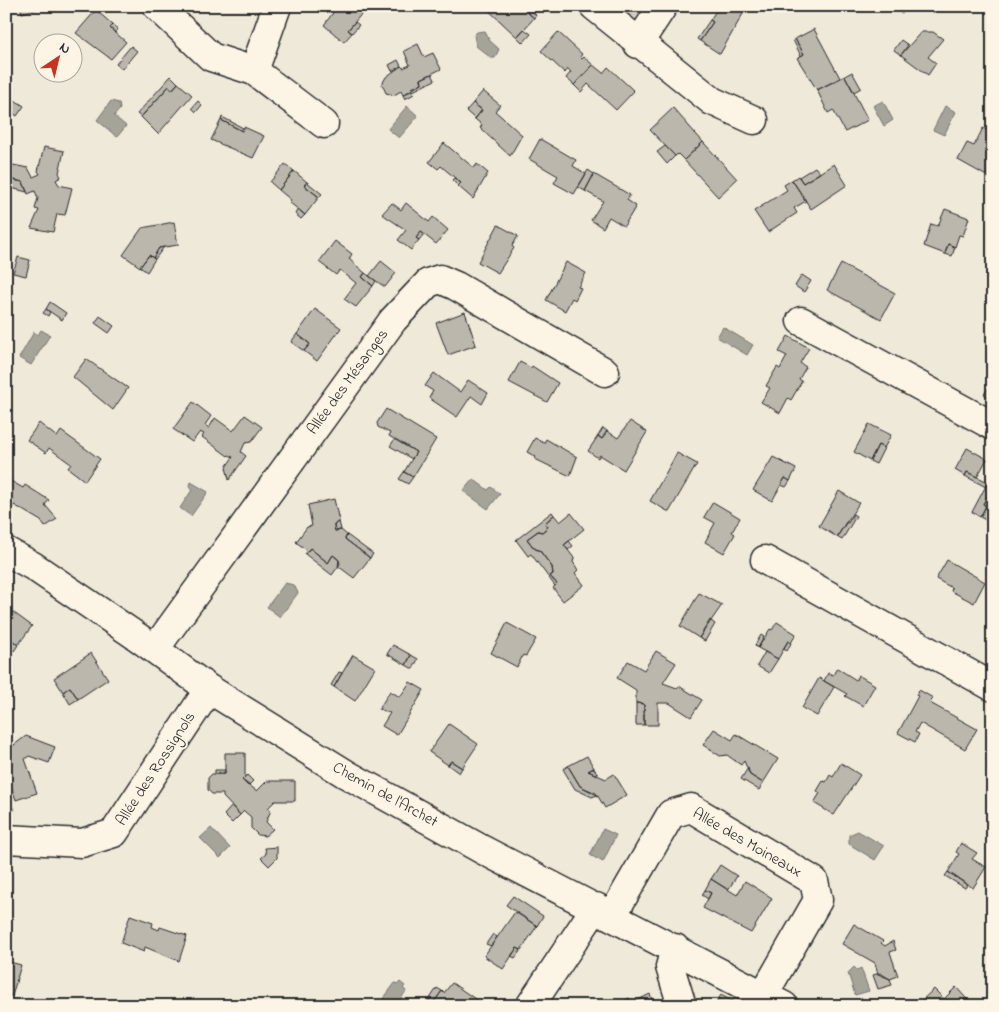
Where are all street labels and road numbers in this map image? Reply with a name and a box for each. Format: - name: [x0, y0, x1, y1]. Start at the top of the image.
- street label: Allée des Mésanges: [301, 324, 395, 440]
- street label: Allée des Rossignols: [110, 707, 202, 831]
- street label: Chemin de l'Archet: [328, 756, 443, 834]
- street label: Allée des Moineaux: [688, 802, 806, 884]

